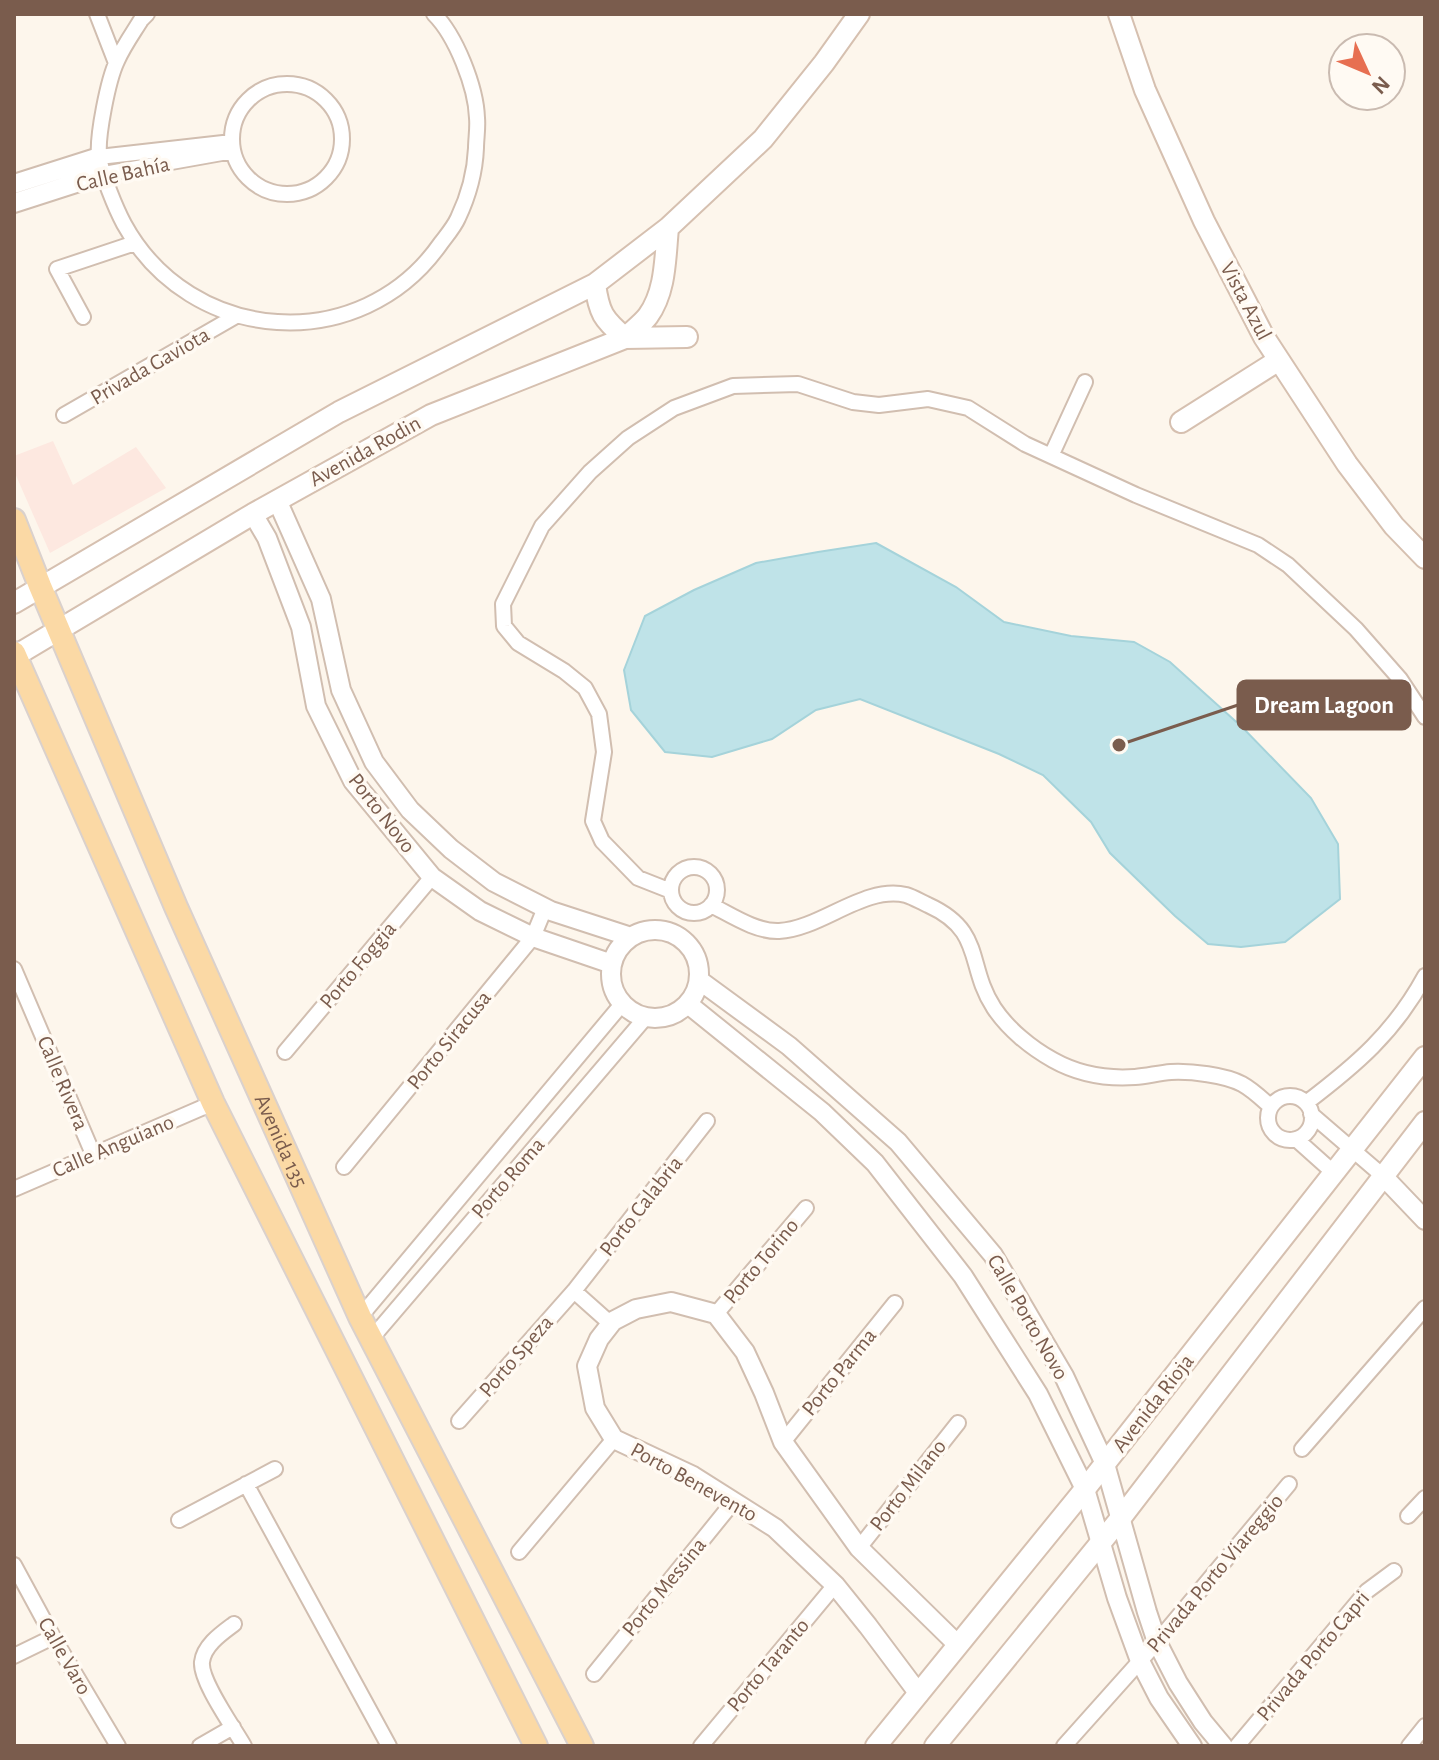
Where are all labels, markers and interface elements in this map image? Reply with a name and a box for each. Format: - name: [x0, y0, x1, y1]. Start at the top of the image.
- north arrow: [1327, 32, 1407, 112]
- text: N: [1367, 72, 1394, 98]
- street label: Calle Bahía: [74, 153, 172, 195]
- street label: Vista Azul: [1216, 258, 1276, 344]
- street label: Privada Gaviota: [87, 323, 213, 409]
- street label: Avenida Rodin: [306, 411, 424, 491]
- callout: Dream Lagoon: [1238, 681, 1410, 729]
- text: Dream Lagoon: [1254, 694, 1394, 718]
- street label: Porto Novo: [344, 769, 420, 857]
- street label: Porto Foggia: [316, 917, 400, 1013]
- street label: Porto Siracusa: [403, 986, 495, 1094]
- street label: Calle Rivera: [33, 1033, 93, 1133]
- street label: Avenida 135: [251, 1091, 311, 1191]
- street label: Calle Anguiano: [49, 1111, 177, 1181]
- street label: Porto Roma: [467, 1133, 549, 1223]
- street label: Porto Calabria: [595, 1152, 687, 1260]
- street label: Porto Torino: [719, 1214, 803, 1308]
- street label: Calle Porto Novo: [983, 1251, 1073, 1383]
- street label: Porto Speza: [475, 1311, 557, 1401]
- street label: Porto Parma: [797, 1324, 881, 1420]
- street label: Avenida Rioja: [1108, 1350, 1198, 1456]
- street label: Porto Milano: [866, 1435, 950, 1535]
- street label: Porto Benevento: [627, 1438, 761, 1526]
- street label: Privada Porto Viareggio: [1142, 1490, 1288, 1656]
- street label: Porto Messina: [618, 1534, 710, 1640]
- street label: Privada Porto Capri: [1252, 1587, 1374, 1725]
- street label: Calle Varo: [34, 1614, 96, 1698]
- street label: Porto Taranto: [723, 1614, 813, 1716]

